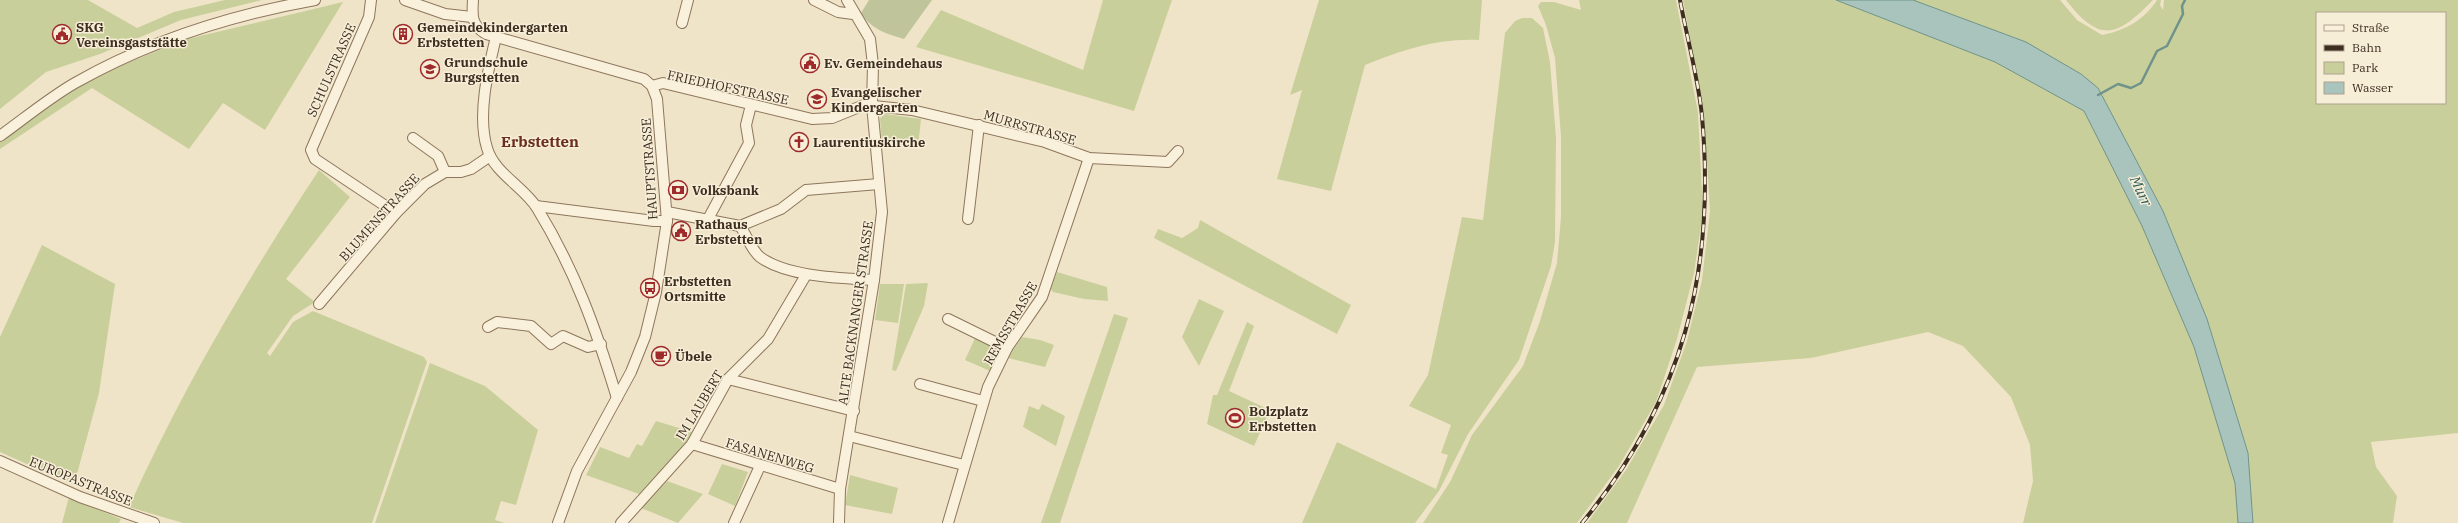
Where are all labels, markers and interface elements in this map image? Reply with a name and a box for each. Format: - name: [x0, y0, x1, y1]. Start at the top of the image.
- legend: [2316, 12, 2446, 104]
- place label: SKG Vereinsgaststätte: [76, 19, 187, 51]
- place label: Gemeindekindergarten Erbstetten: [417, 19, 569, 51]
- text: Straße: [2352, 20, 2389, 35]
- street label: SCHULSTRASSE: [303, 21, 360, 120]
- public building icon: SKG Vereinsgaststätte: [51, 23, 73, 45]
- building icon: Gemeindekindergarten Erbstetten: [392, 23, 414, 45]
- text: Bahn: [2352, 40, 2382, 55]
- public building icon: Ev. Gemeindehaus: [799, 52, 821, 74]
- place label: Grundschule Burgstetten: [444, 54, 528, 86]
- place label: Ev. Gemeindehaus: [824, 55, 943, 72]
- school or university icon: Grundschule Burgstetten: [419, 58, 441, 80]
- text: Park: [2352, 60, 2378, 75]
- street label: FRIEDHOFSTRASSE: [666, 66, 790, 109]
- text: Wasser: [2352, 80, 2394, 95]
- place label: Evangelischer Kindergarten: [831, 84, 922, 116]
- school or university icon: Evangelischer Kindergarten: [806, 88, 828, 110]
- street label: MURRSTRASSE: [982, 106, 1078, 149]
- street label: HAUPTSTRASSE: [637, 117, 662, 221]
- church icon: Laurentiuskirche: [788, 131, 810, 153]
- district label: Erbstetten: [501, 132, 579, 151]
- place label: Laurentiuskirche: [813, 134, 925, 151]
- street label: BLUMENSTRASSE: [335, 170, 423, 265]
- water label: Murr: [2126, 172, 2156, 210]
- bank icon: Volksbank: [667, 179, 689, 201]
- place label: Volksbank: [692, 182, 760, 199]
- place label: Rathaus Erbstetten: [695, 216, 763, 248]
- public building icon: Rathaus Erbstetten: [670, 220, 692, 242]
- street label: ALTE BACKNANGER STRASSE: [834, 220, 877, 406]
- place label: Erbstetten Ortsmitte: [664, 273, 732, 305]
- bus stop icon: Erbstetten Ortsmitte: [639, 277, 661, 299]
- street label: REMSSTRASSE: [980, 279, 1041, 368]
- cafe icon: Übele: [650, 345, 672, 367]
- place label: Übele: [675, 348, 712, 365]
- street label: IM LAUBERT: [672, 367, 727, 443]
- place label: Bolzplatz Erbstetten: [1249, 403, 1317, 435]
- sports icon: Bolzplatz Erbstetten: [1224, 407, 1246, 429]
- street label: FASANENWEG: [724, 434, 816, 477]
- street label: EUROPASTRASSE: [27, 453, 135, 510]

